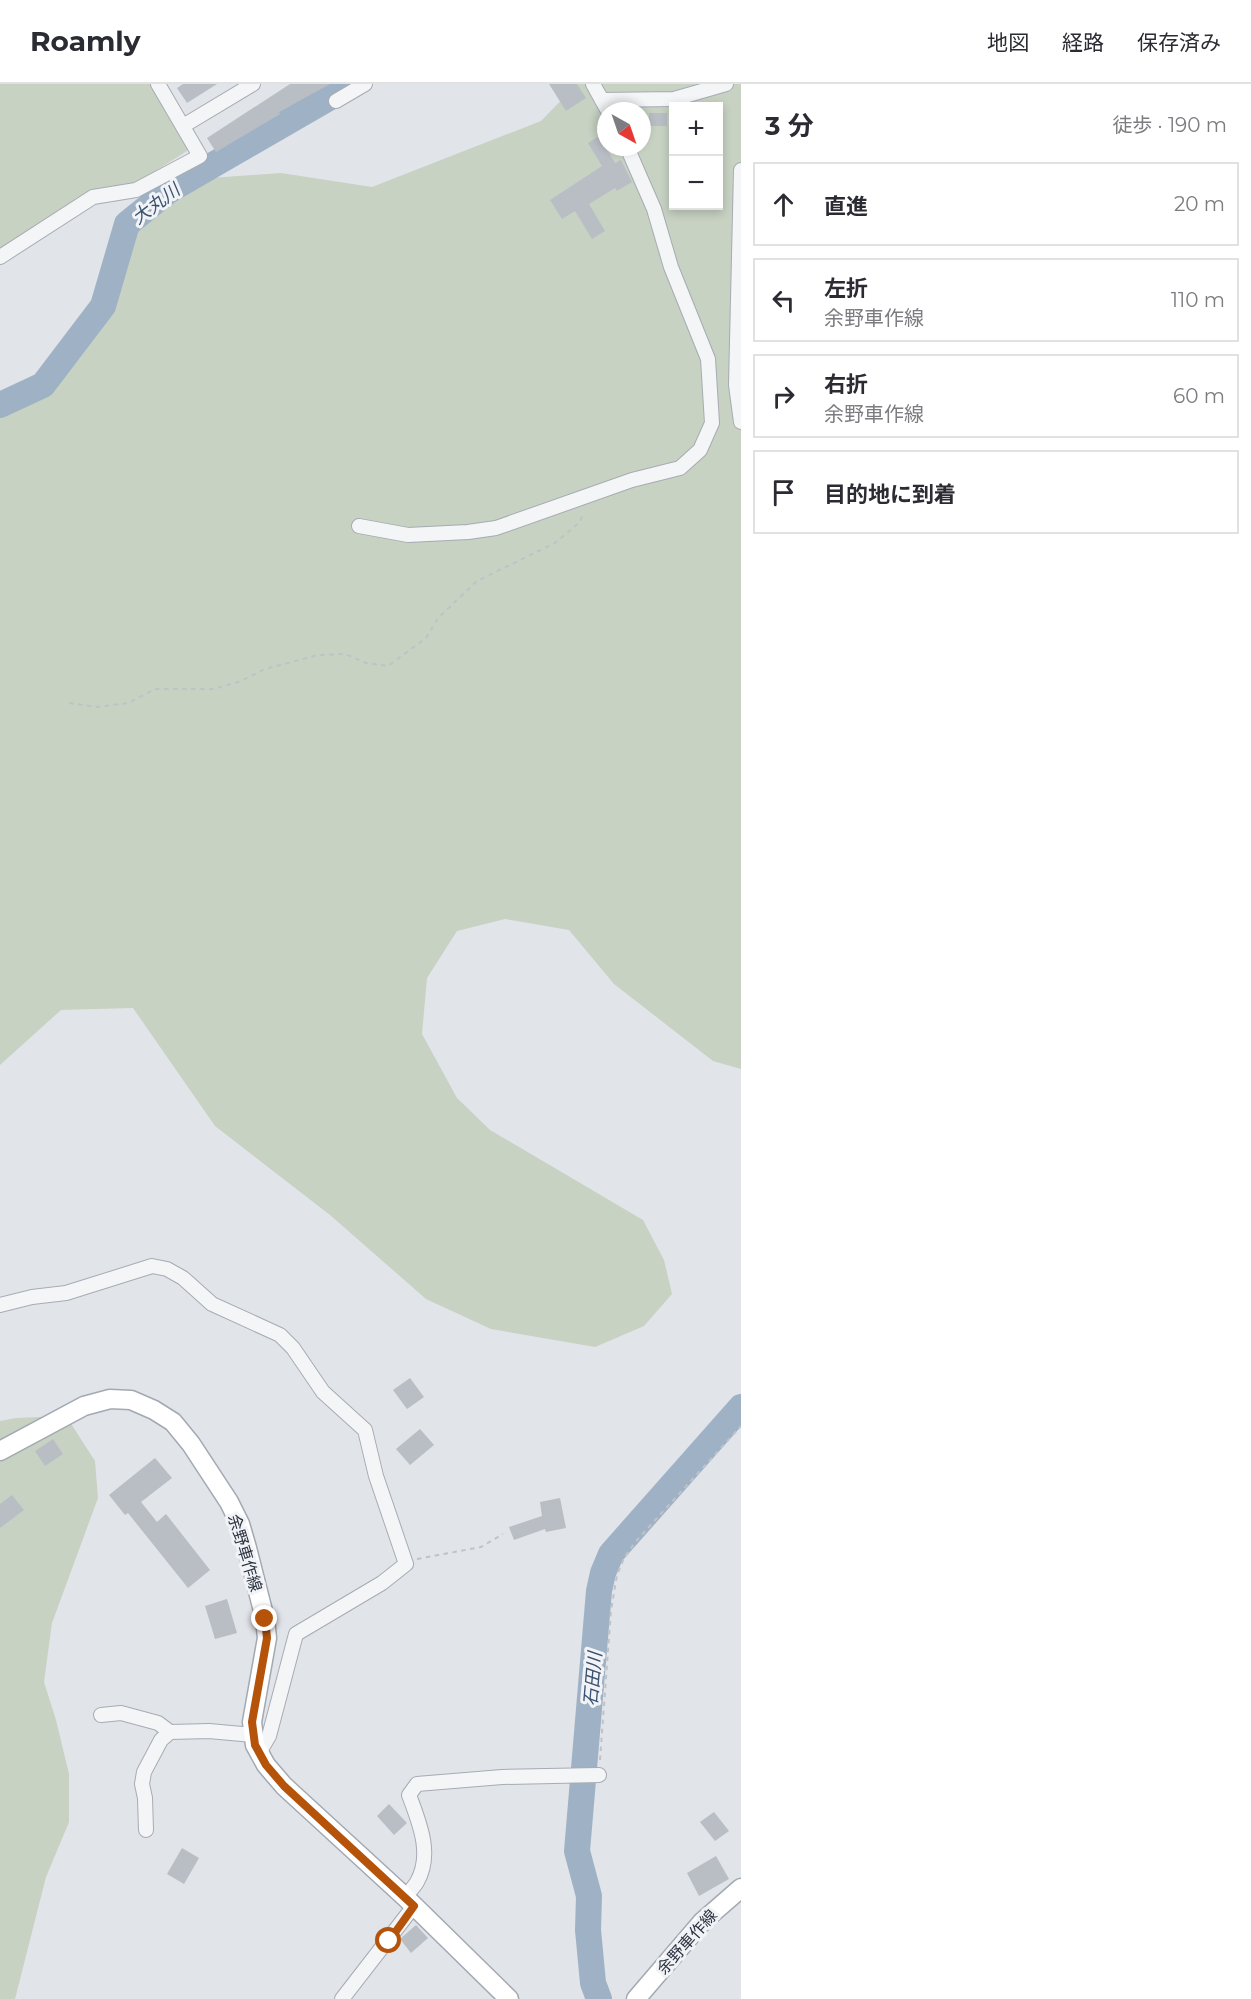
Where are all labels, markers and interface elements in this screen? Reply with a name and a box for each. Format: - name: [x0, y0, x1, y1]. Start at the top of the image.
- text: Roamly: [30, 24, 140, 58]
- text: 地図: [987, 30, 1029, 55]
- text: 経路: [1062, 30, 1104, 55]
- text: 保存済み: [1137, 30, 1221, 55]
- north arrow: [597, 102, 651, 156]
- map controls: [669, 102, 723, 210]
- button: +: [669, 102, 723, 156]
- text: 3 分: [765, 110, 814, 142]
- text: 徒歩 · 190 m: [1112, 113, 1227, 137]
- button: −: [669, 156, 723, 210]
- water label: 大丸川: [128, 178, 186, 229]
- icon: ahead: [767, 188, 800, 221]
- text: 20 m: [1174, 192, 1225, 216]
- text: 直進: [824, 193, 868, 220]
- text: 左折: [824, 275, 868, 302]
- icon: left: [767, 284, 800, 317]
- text: 110 m: [1171, 288, 1225, 312]
- text: 余野車作線: [824, 306, 924, 330]
- text: 右折: [824, 371, 868, 398]
- icon: right: [767, 380, 800, 413]
- text: 60 m: [1173, 384, 1225, 408]
- text: 余野車作線: [824, 402, 924, 426]
- icon: arrive: [767, 476, 800, 509]
- text: 目的地に到着: [824, 481, 956, 508]
- street label: 余野車作線: [224, 1512, 266, 1594]
- route end: [251, 1605, 277, 1631]
- water label: 石田川: [580, 1649, 606, 1707]
- street label: 余野車作線: [653, 1906, 721, 1978]
- route start: [375, 1927, 401, 1953]

